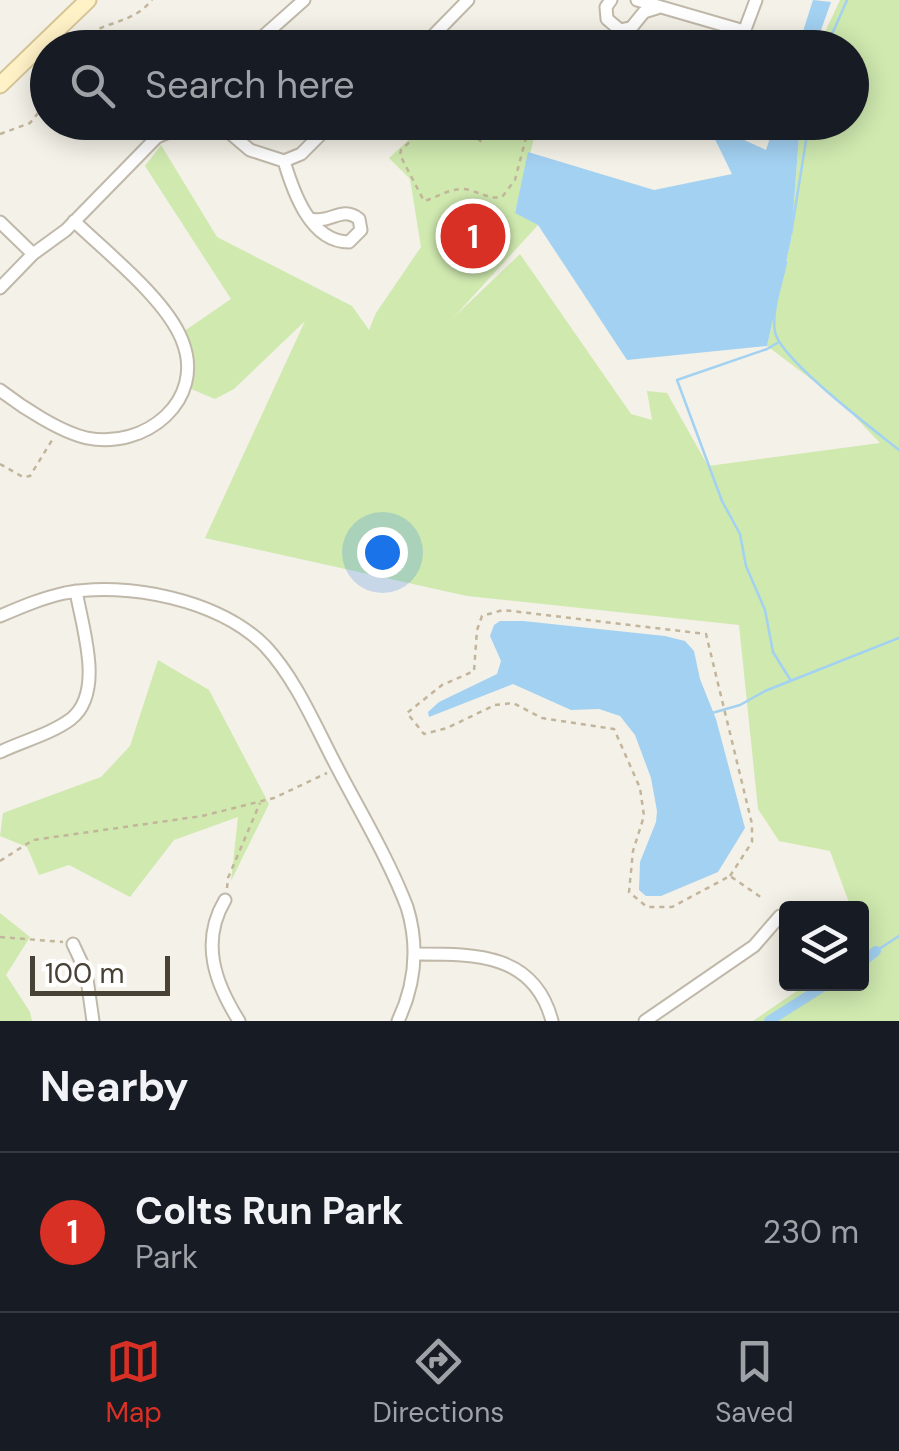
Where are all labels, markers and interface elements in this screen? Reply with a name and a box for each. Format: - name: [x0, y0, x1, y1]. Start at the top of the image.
- search box: [30, 30, 869, 140]
- icon: search: [65, 58, 120, 113]
- text: Search here: [145, 60, 355, 110]
- pin: 1: [440, 198, 506, 274]
- your location: [357, 527, 408, 578]
- map controls: [779, 901, 869, 991]
- button: layers: [779, 901, 869, 991]
- scale bar: [30, 951, 170, 996]
- text: 100 m: [45, 955, 124, 992]
- text: Nearby: [40, 1059, 189, 1114]
- text: Colts Run Park: [135, 1186, 404, 1236]
- text: 1: [67, 1211, 78, 1253]
- text: 230 m: [763, 1211, 859, 1253]
- text: Park: [135, 1236, 198, 1278]
- tab: Map: [105, 1334, 162, 1431]
- tab: Directions: [373, 1334, 504, 1431]
- tab: Saved: [715, 1334, 794, 1431]

